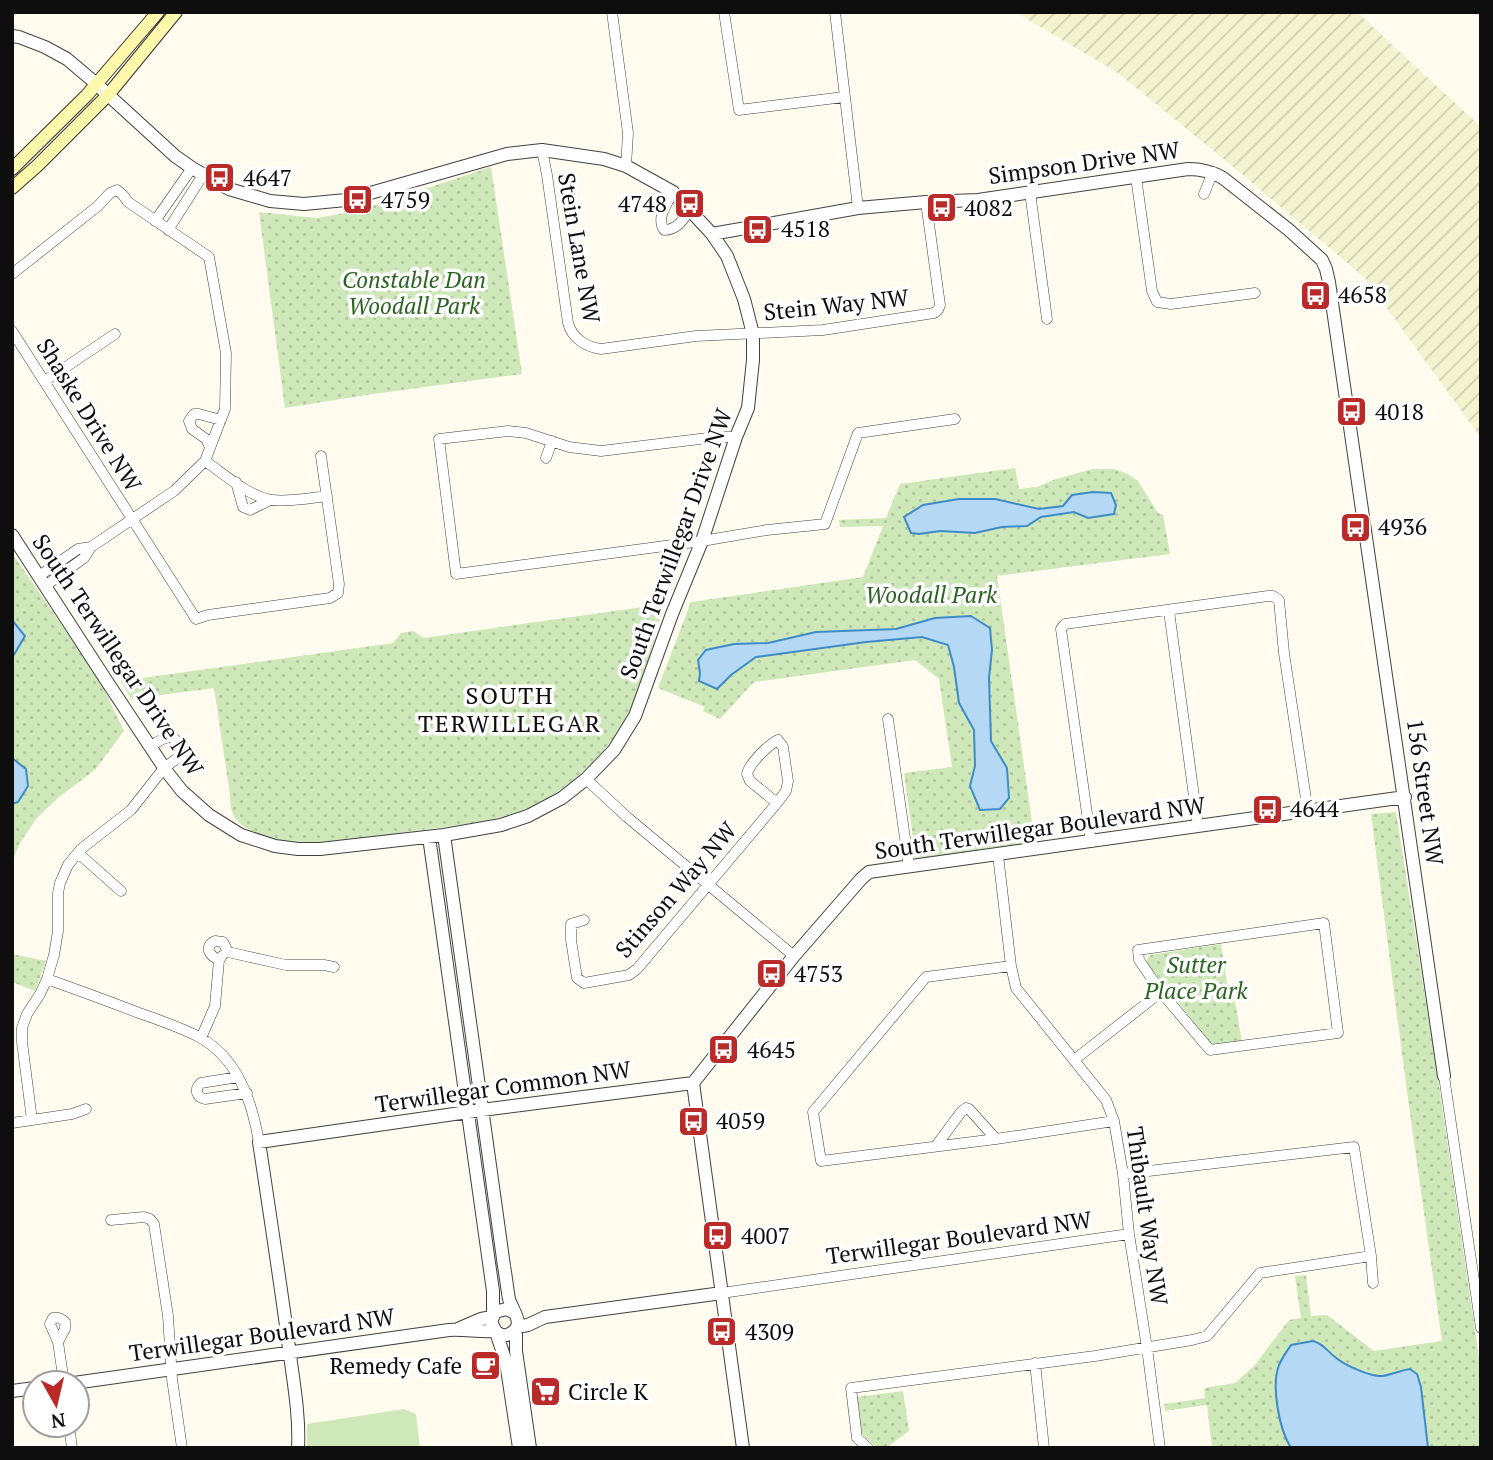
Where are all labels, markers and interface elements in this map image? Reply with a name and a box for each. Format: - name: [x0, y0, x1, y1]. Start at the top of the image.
- street label: Simpson Drive NW: [986, 134, 1182, 191]
- bus stop icon: 4647: [203, 161, 237, 195]
- place label: 4647: [243, 162, 292, 193]
- street label: Stein Lane NW: [551, 170, 608, 326]
- bus stop icon: 4759: [341, 183, 375, 217]
- place label: 4759: [381, 184, 430, 215]
- bus stop icon: 4748: [673, 187, 707, 221]
- place label: 4748: [618, 188, 667, 219]
- bus stop icon: 4082: [924, 191, 958, 225]
- place label: 4082: [964, 192, 1013, 223]
- bus stop icon: 4518: [741, 212, 775, 246]
- place label: 4518: [781, 213, 830, 244]
- park label: Constable Dan Woodall Park: [342, 264, 486, 321]
- bus stop icon: 4658: [1298, 278, 1332, 312]
- place label: 4658: [1338, 279, 1387, 310]
- street label: Stein Way NW: [762, 281, 911, 328]
- street label: Shaske Drive NW: [30, 332, 149, 498]
- bus stop icon: 4018: [1335, 395, 1369, 429]
- place label: 4018: [1375, 396, 1424, 427]
- street label: South Terwillegar Drive NW: [612, 404, 739, 683]
- bus stop icon: 4936: [1338, 510, 1372, 544]
- place label: 4936: [1378, 511, 1427, 542]
- street label: South Terwillegar Drive NW: [26, 528, 211, 782]
- park label: Woodall Park: [865, 579, 998, 610]
- district label: SOUTH TERWILLEGAR: [418, 679, 602, 739]
- street label: 156 Street NW: [1400, 717, 1451, 868]
- street label: South Terwillegar Boulevard NW: [873, 789, 1208, 866]
- bus stop icon: 4644: [1250, 792, 1284, 826]
- place label: 4644: [1290, 793, 1340, 824]
- street label: Stinson Way NW: [608, 815, 744, 964]
- park label: Sutter Place Park: [1143, 949, 1249, 1006]
- bus stop icon: 4753: [754, 957, 788, 991]
- place label: 4753: [794, 958, 843, 989]
- bus stop icon: 4645: [707, 1033, 741, 1067]
- place label: 4645: [747, 1034, 796, 1065]
- street label: Terwillegar Common NW: [373, 1053, 633, 1120]
- bus stop icon: 4059: [676, 1104, 710, 1138]
- place label: 4059: [716, 1105, 765, 1136]
- street label: Thibault Way NW: [1120, 1125, 1175, 1308]
- street label: Terwillegar Boulevard NW: [824, 1203, 1094, 1271]
- bus stop icon: 4007: [701, 1219, 735, 1253]
- place label: 4007: [741, 1220, 790, 1251]
- street label: Terwillegar Boulevard NW: [127, 1300, 397, 1368]
- bus stop icon: 4309: [705, 1315, 739, 1349]
- place label: 4309: [745, 1316, 794, 1347]
- cafe icon: Remedy Cafe: [468, 1349, 502, 1383]
- place label: Remedy Cafe: [329, 1350, 462, 1381]
- north arrow: [21, 1369, 91, 1439]
- supermarket icon: Circle K: [528, 1375, 562, 1409]
- place label: Circle K: [568, 1376, 648, 1407]
- text: N: [49, 1408, 67, 1435]

